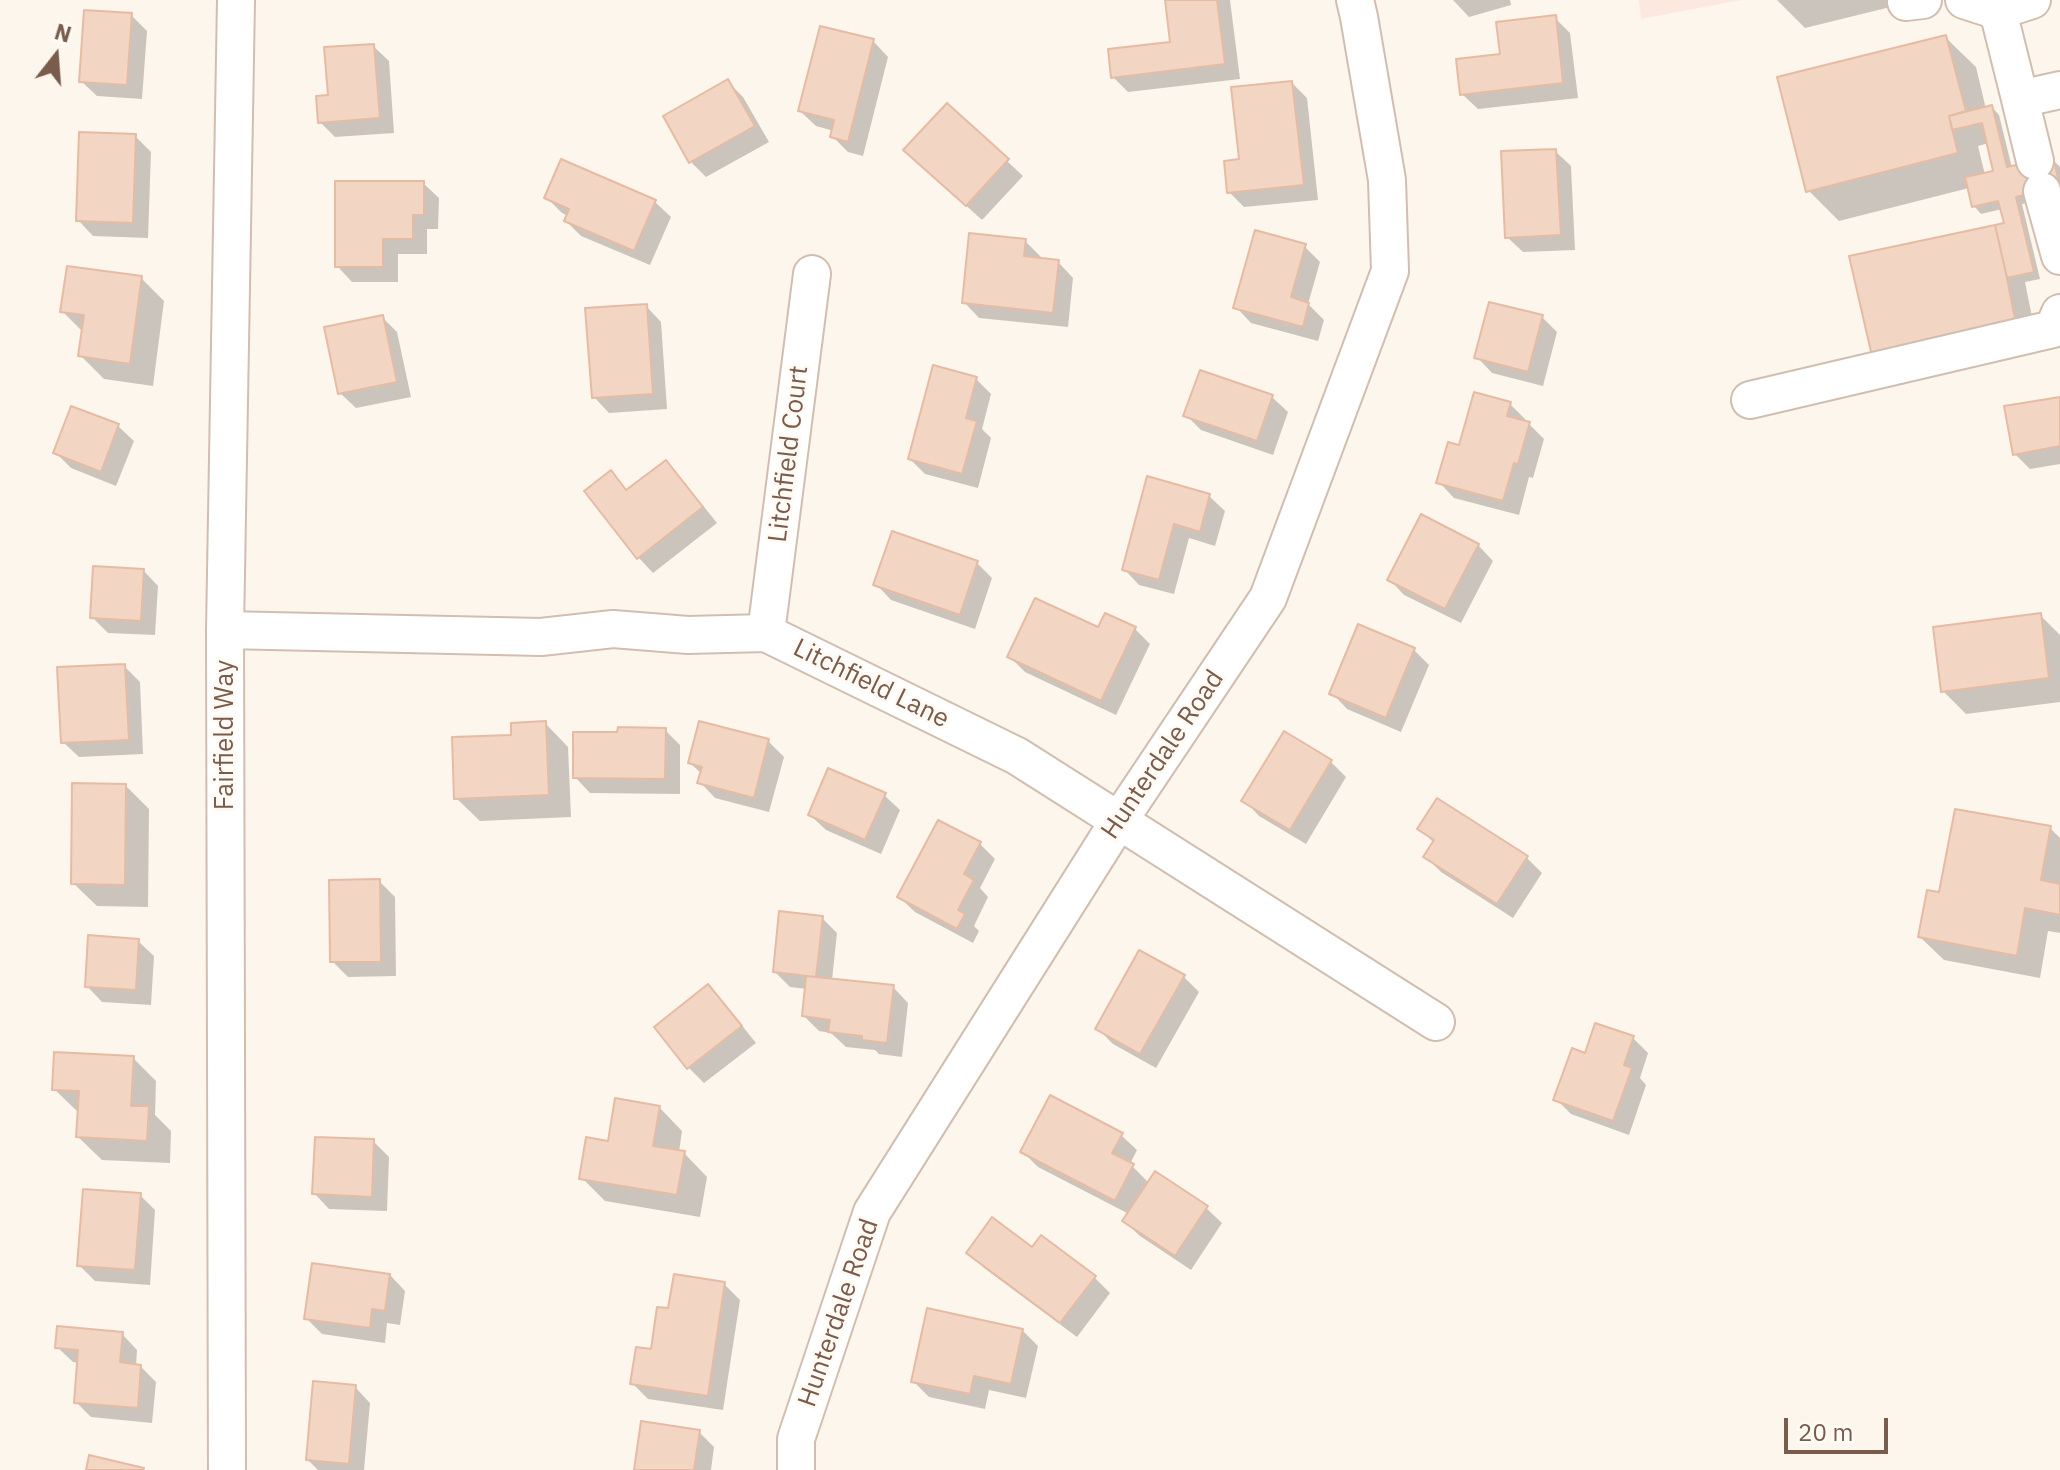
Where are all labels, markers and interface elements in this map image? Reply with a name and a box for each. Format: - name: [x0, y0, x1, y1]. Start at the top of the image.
- north arrow: [16, 16, 96, 96]
- text: N: [51, 16, 75, 49]
- street label: Litchfield Court: [763, 364, 815, 544]
- street label: Litchfield Lane: [788, 633, 954, 735]
- street label: Fairfield Way: [209, 660, 241, 810]
- street label: Hunterdale Road: [1095, 665, 1231, 845]
- street label: Hunterdale Road: [792, 1215, 886, 1411]
- scale bar: [1788, 1402, 1892, 1452]
- text: 20 m: [1798, 1416, 1853, 1448]

